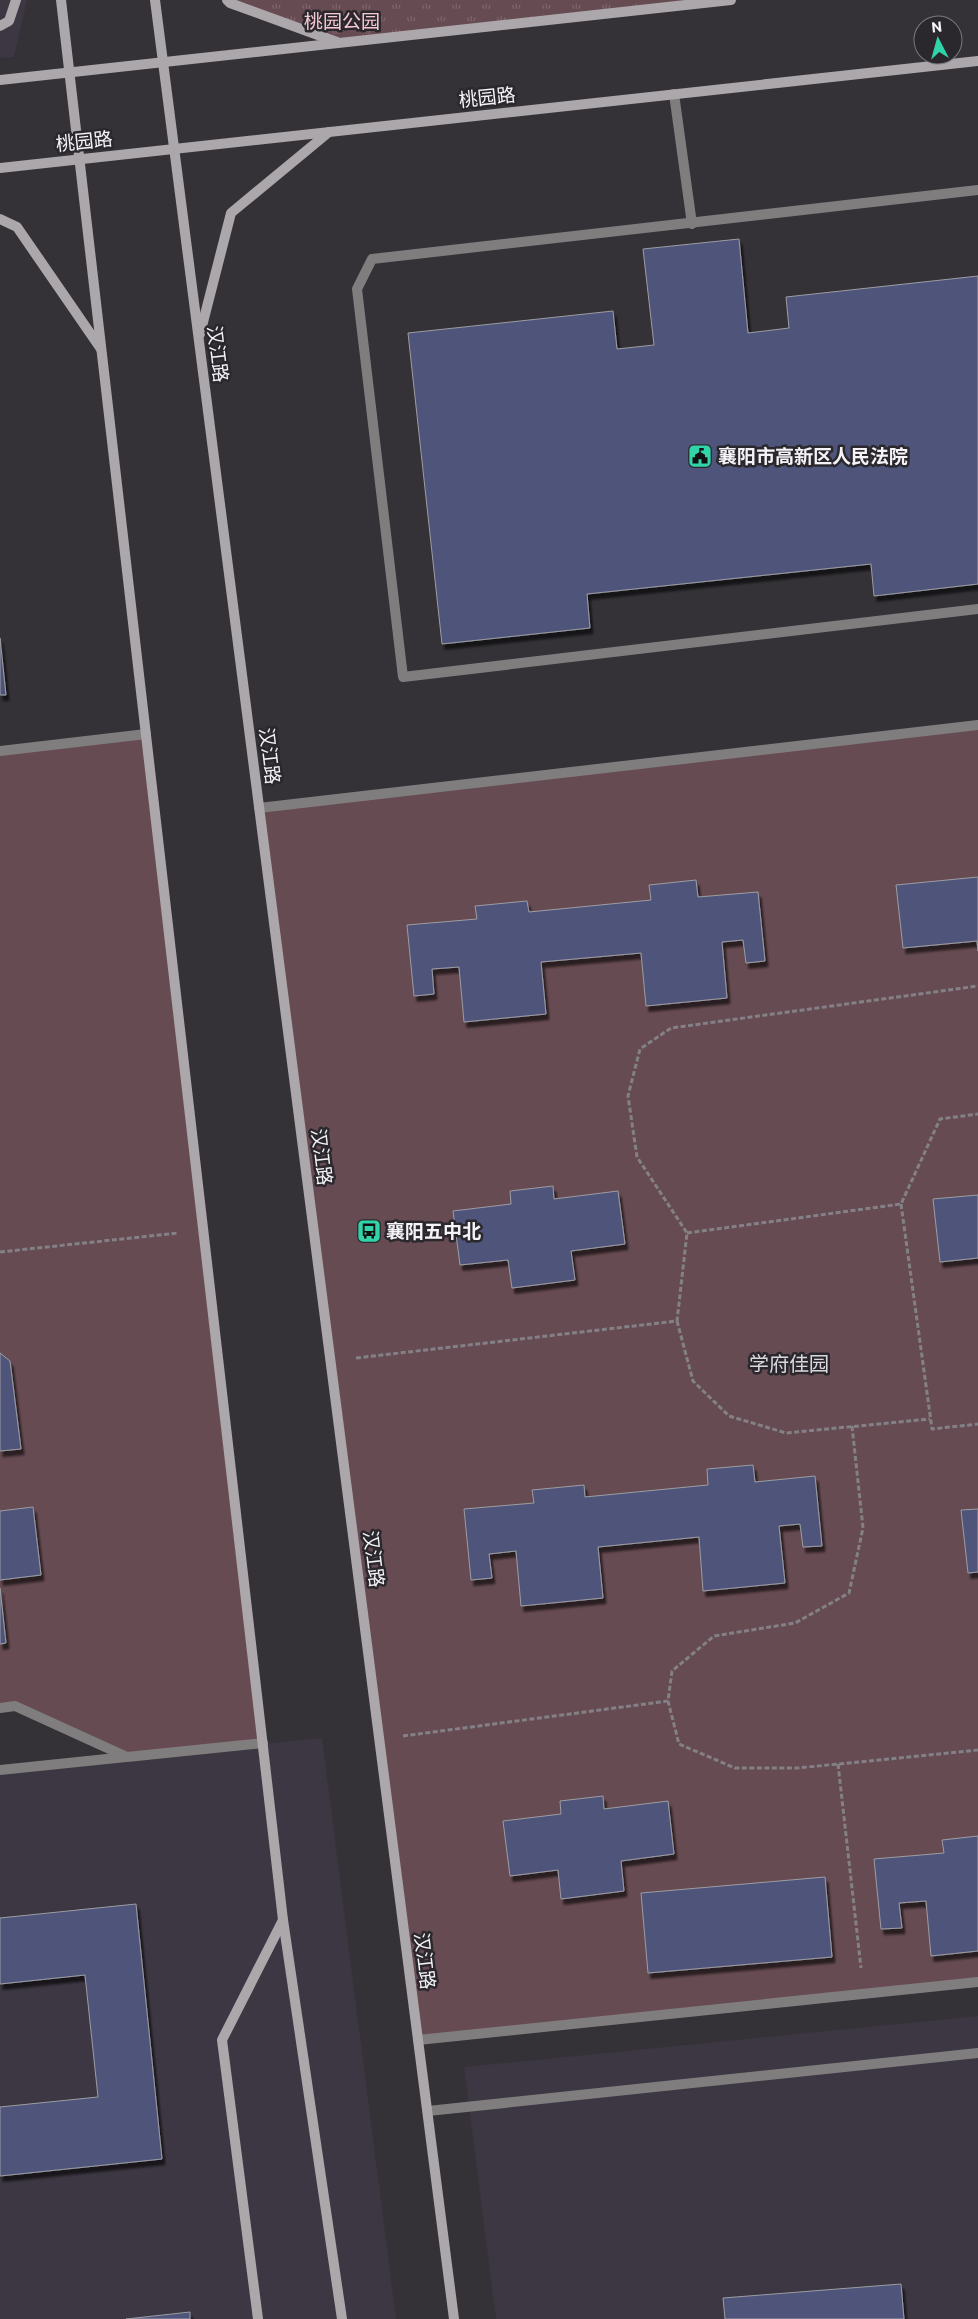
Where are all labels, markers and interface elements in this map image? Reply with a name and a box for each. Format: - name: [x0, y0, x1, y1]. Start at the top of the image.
- park label: 桃园公园: [304, 9, 380, 32]
- north arrow: [913, 15, 963, 65]
- text: N: [930, 18, 943, 36]
- street label: 桃园路: [457, 82, 517, 111]
- street label: 桃园路: [54, 126, 114, 155]
- street label: 汉江路: [204, 324, 233, 384]
- public building icon: 襄阳市高新区人民法院: [687, 443, 713, 469]
- place label: 襄阳市高新区人民法院: [718, 444, 908, 467]
- street label: 汉江路: [256, 726, 285, 786]
- street label: 汉江路: [308, 1127, 337, 1187]
- bus stop icon: 襄阳五中北: [356, 1218, 382, 1244]
- place label: 襄阳五中北: [386, 1219, 481, 1242]
- district label: 学府佳园: [749, 1351, 829, 1375]
- street label: 汉江路: [360, 1529, 389, 1589]
- street label: 汉江路: [411, 1931, 440, 1991]

